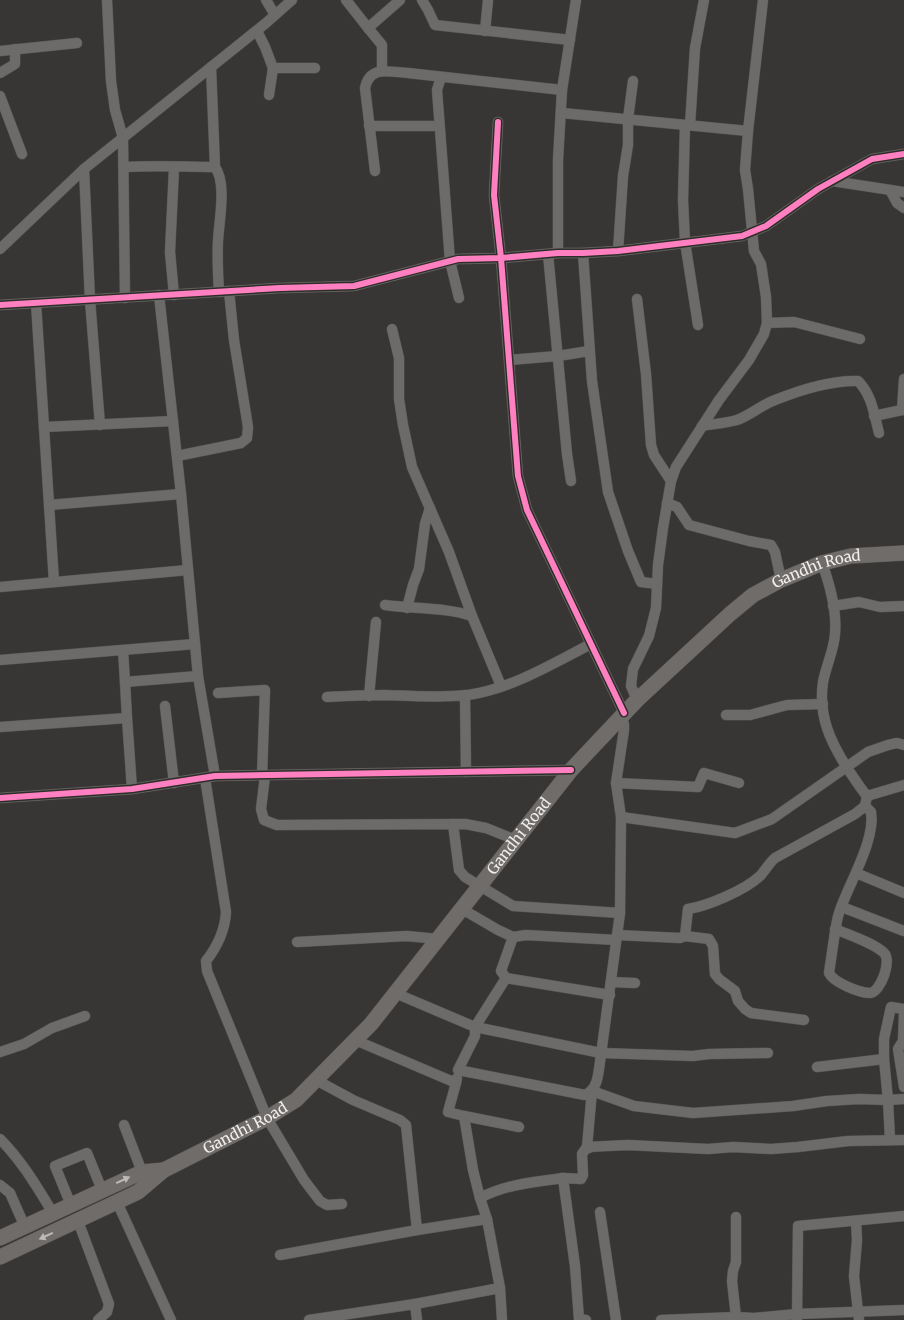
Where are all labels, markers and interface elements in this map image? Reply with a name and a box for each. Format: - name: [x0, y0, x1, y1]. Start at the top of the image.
- street label: Gandhi Road: [768, 545, 861, 592]
- street label: Gandhi Road: [482, 794, 555, 878]
- street label: Gandhi Road: [200, 1098, 291, 1158]
- one-way arrow: [116, 1176, 131, 1185]
- one-way arrow: [39, 1232, 53, 1240]

